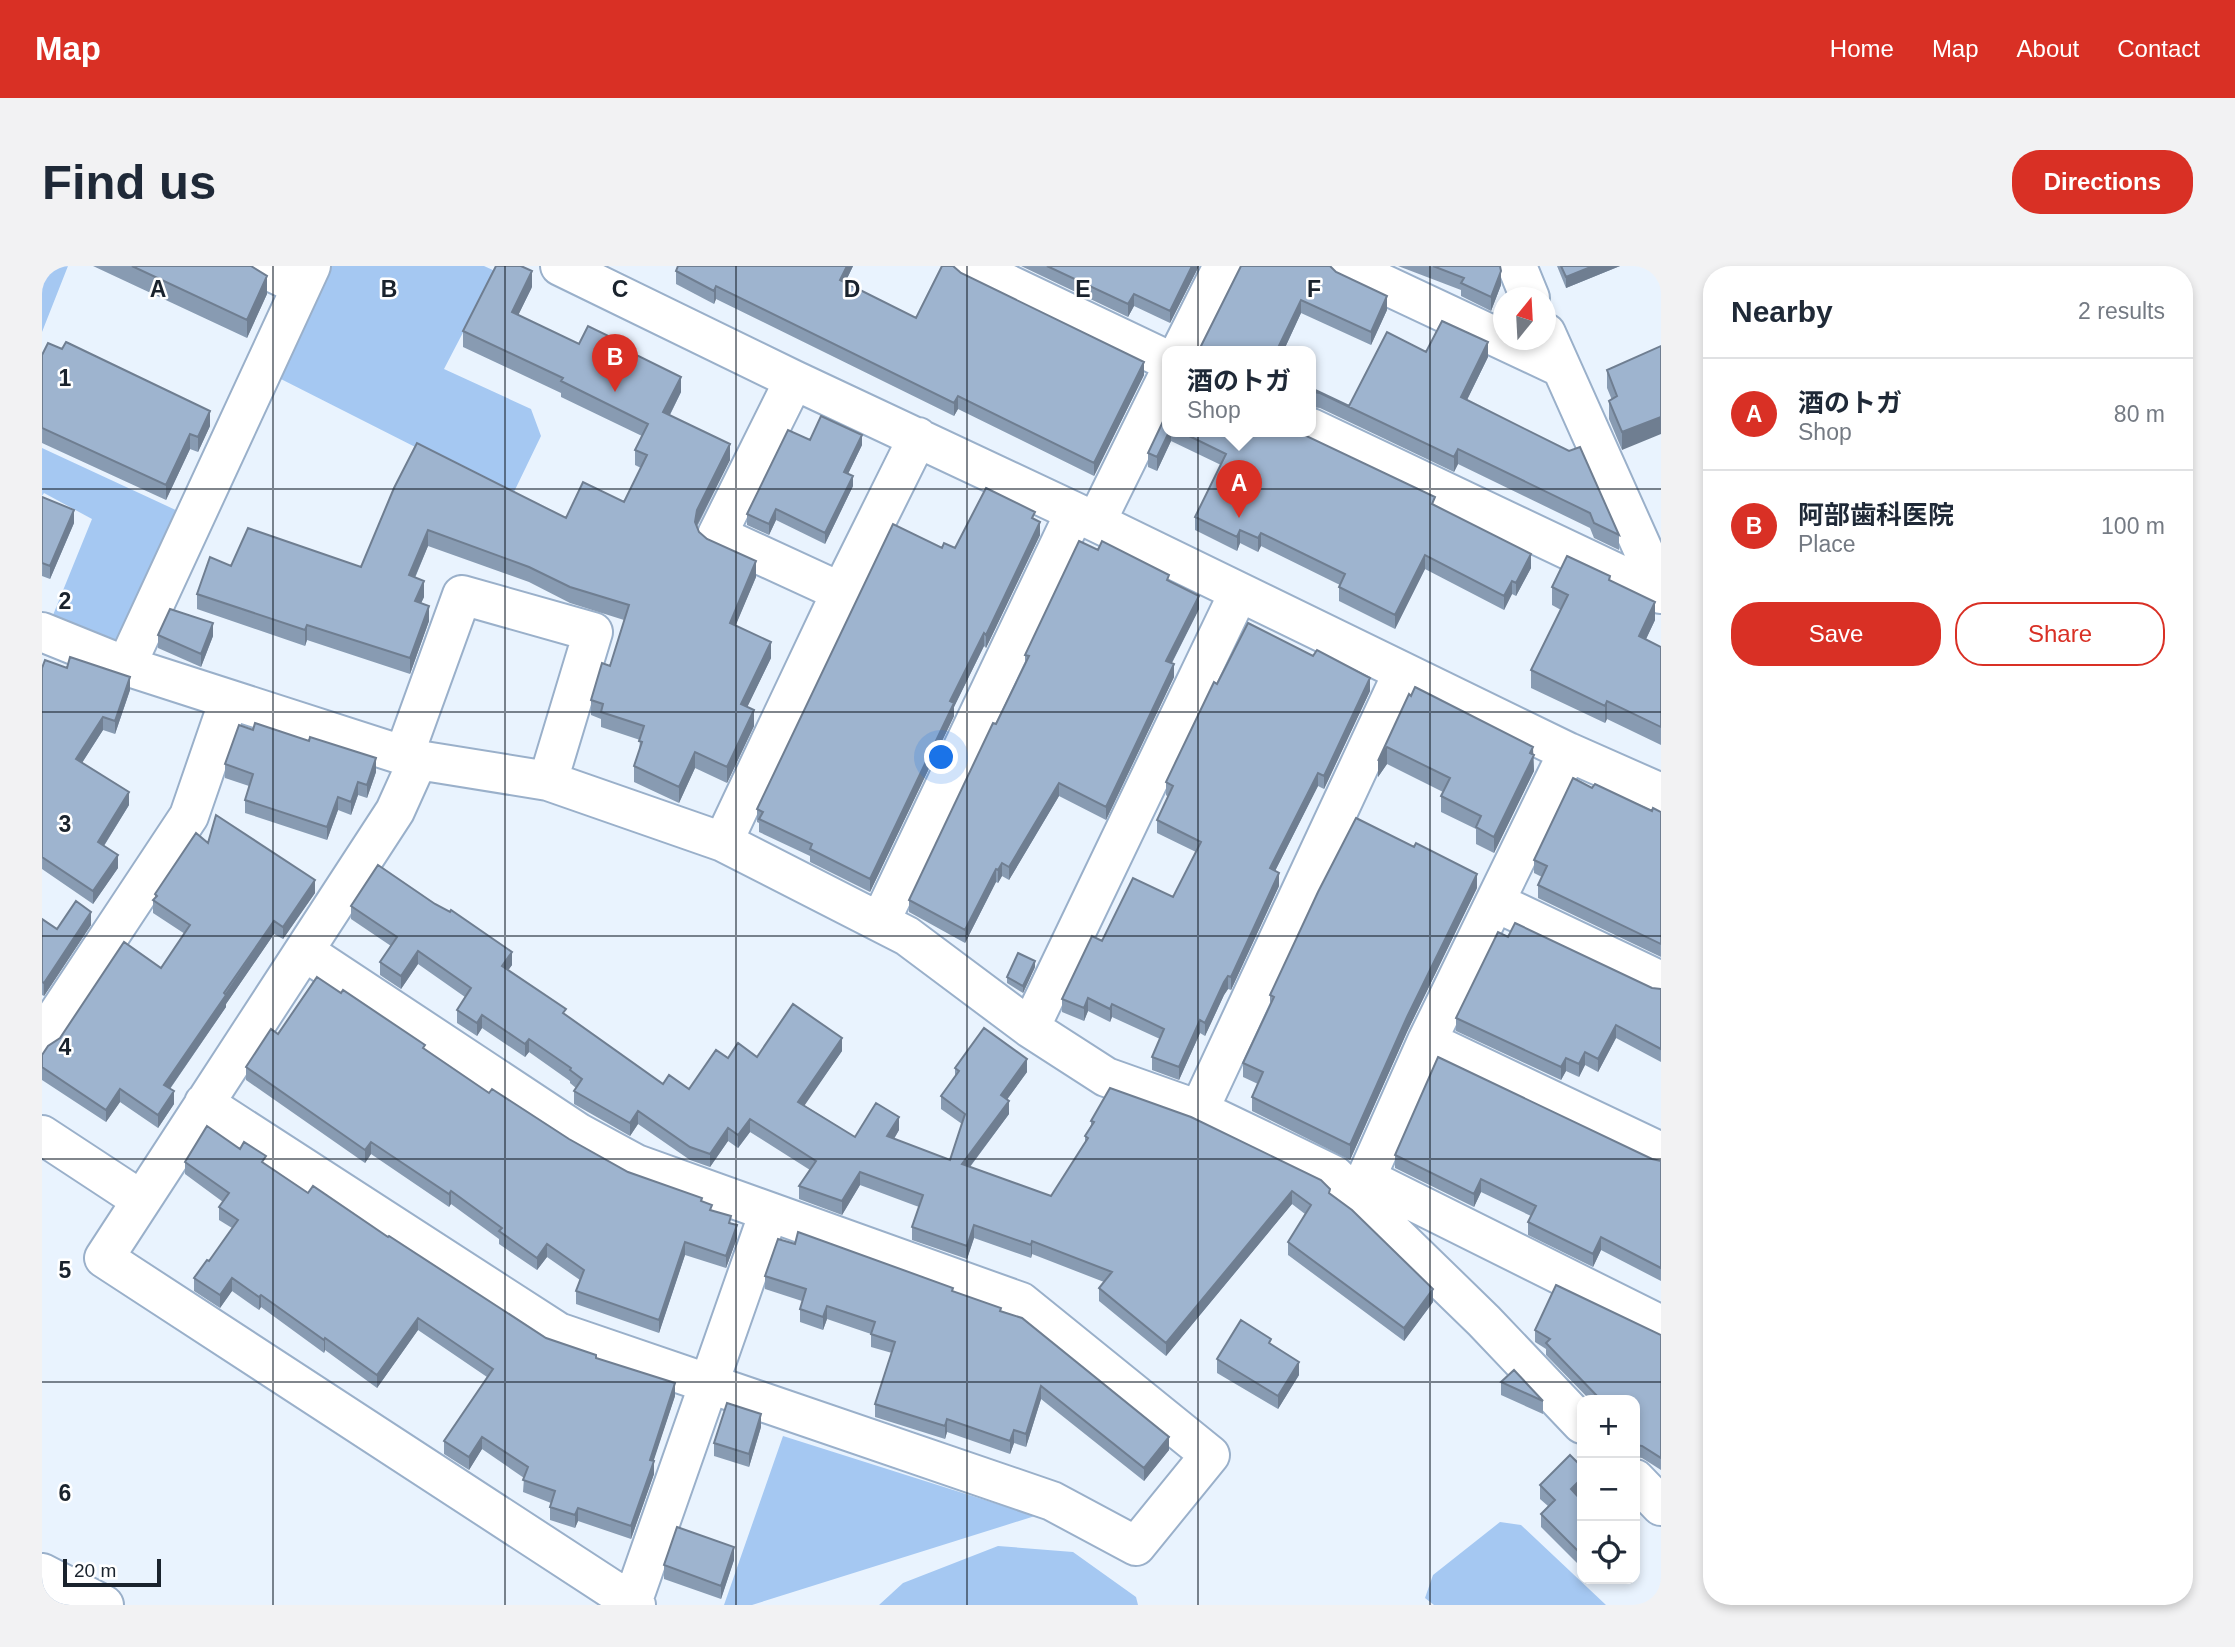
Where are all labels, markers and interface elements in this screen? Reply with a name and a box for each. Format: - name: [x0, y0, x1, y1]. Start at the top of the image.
- text: Map: [35, 30, 101, 67]
- text: Home: [1830, 35, 1894, 62]
- text: Map: [1932, 35, 1979, 62]
- text: About: [2017, 35, 2079, 62]
- text: Contact: [2117, 35, 2200, 62]
- button: Directions: [2012, 150, 2193, 214]
- text: Find us: [42, 155, 216, 209]
- text: A: [150, 276, 166, 302]
- text: B: [381, 276, 397, 302]
- text: C: [612, 276, 628, 302]
- text: D: [844, 276, 860, 302]
- text: E: [1075, 276, 1091, 302]
- text: F: [1307, 276, 1321, 302]
- north arrow: [1493, 287, 1556, 350]
- text: Nearby: [1731, 295, 1833, 328]
- text: 2 results: [2078, 298, 2165, 324]
- pin: B: [592, 334, 638, 392]
- popup: [1162, 346, 1316, 437]
- text: 1: [59, 365, 72, 391]
- text: 酒のトガ: [1187, 366, 1291, 396]
- text: 酒のトガ: [1798, 388, 1902, 418]
- text: Shop: [1187, 397, 1241, 423]
- text: A: [1746, 401, 1762, 427]
- text: 80 m: [2114, 401, 2165, 427]
- text: Shop: [1798, 419, 1852, 445]
- pin: A: [1216, 460, 1262, 518]
- text: 阿部歯科医院: [1798, 500, 1954, 530]
- text: B: [1746, 513, 1762, 539]
- text: 100 m: [2101, 513, 2165, 539]
- text: Place: [1798, 531, 1856, 557]
- text: 2: [59, 588, 71, 614]
- button: Save: [1731, 602, 1941, 666]
- button: Share: [1955, 602, 2165, 666]
- your location: [924, 740, 958, 774]
- text: 3: [59, 811, 71, 837]
- text: 4: [59, 1034, 72, 1060]
- text: 5: [59, 1257, 72, 1283]
- map controls: [1577, 1395, 1640, 1584]
- button: +: [1577, 1395, 1640, 1458]
- button: −: [1577, 1458, 1640, 1521]
- text: 6: [59, 1480, 71, 1506]
- button: locate: [1577, 1521, 1640, 1584]
- scale bar: [63, 1556, 161, 1588]
- text: 20 m: [74, 1560, 116, 1581]

